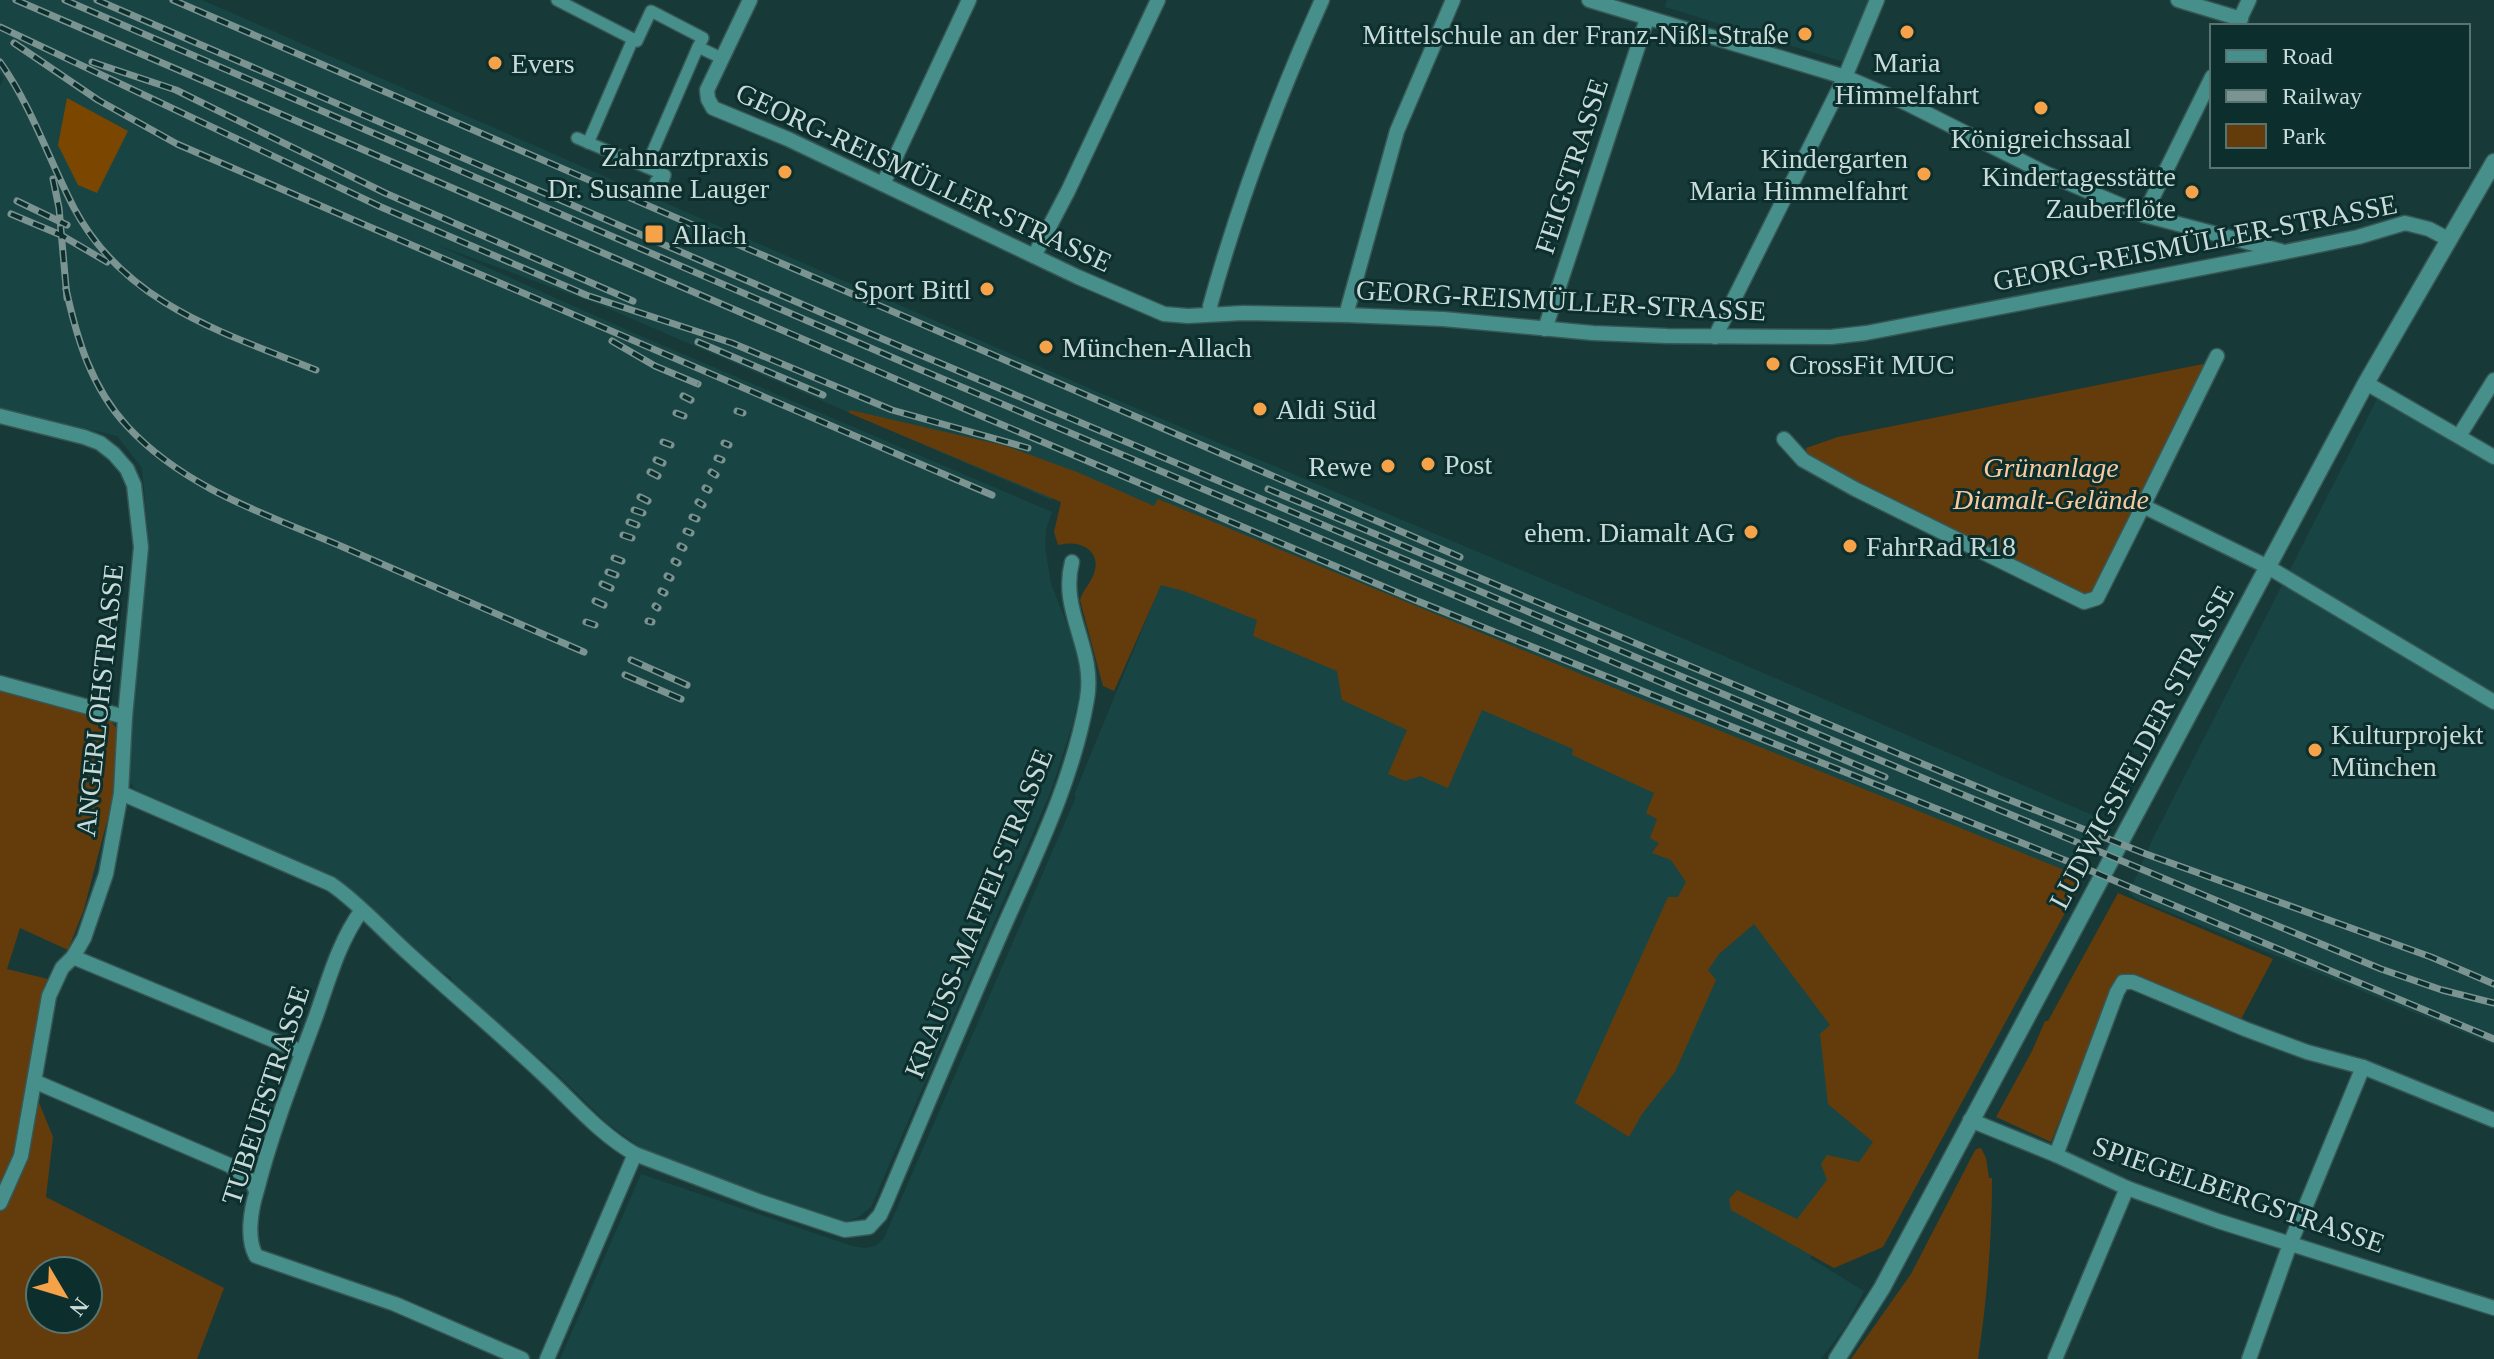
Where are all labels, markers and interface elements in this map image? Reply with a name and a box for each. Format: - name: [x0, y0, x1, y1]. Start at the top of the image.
- place label: Mittelschule an der Franz-Nißl-Straße: [1362, 19, 1789, 50]
- marker: Maria Himmelfahrt: [1898, 23, 1916, 41]
- legend: [2210, 24, 2470, 168]
- marker: Mittelschule an der Franz-Nißl-Straße: [1796, 25, 1814, 43]
- text: Road: [2282, 43, 2333, 69]
- place label: Maria Himmelfahrt: [1835, 47, 1980, 110]
- place label: Evers: [511, 48, 575, 79]
- marker: Evers: [486, 54, 504, 72]
- street label: FEIGSTRASSE: [1529, 75, 1614, 258]
- street label: GEORG-REISMÜLLER-STRASSE: [731, 77, 1116, 278]
- text: Railway: [2282, 83, 2362, 109]
- marker: Königreichssaal: [2032, 99, 2050, 117]
- place label: Königreichssaal: [1951, 123, 2131, 154]
- text: Park: [2282, 123, 2326, 149]
- place label: Zahnarztpraxis Dr. Susanne Lauger: [547, 141, 770, 204]
- place label: Kindergarten Maria Himmelfahrt: [1690, 143, 1908, 206]
- place label: Kindertagesstätte Zauberflöte: [1982, 161, 2176, 224]
- marker: Zahnarztpraxis Dr. Susanne Lauger: [776, 163, 794, 181]
- marker: Kindergarten Maria Himmelfahrt: [1915, 165, 1933, 183]
- marker: Kindertagesstätte Zauberflöte: [2183, 183, 2201, 201]
- street label: GEORG-REISMÜLLER-STRASSE: [1991, 188, 2400, 297]
- place label: Allach: [672, 219, 747, 250]
- marker: Allach: [643, 223, 665, 245]
- place label: Sport Bittl: [854, 274, 971, 305]
- street label: GEORG-REISMÜLLER-STRASSE: [1355, 274, 1767, 327]
- marker: Sport Bittl: [978, 280, 996, 298]
- place label: München-Allach: [1062, 332, 1252, 363]
- marker: München-Allach: [1037, 338, 1055, 356]
- place label: CrossFit MUC: [1789, 349, 1955, 380]
- marker: CrossFit MUC: [1764, 355, 1782, 373]
- place label: Aldi Süd: [1276, 394, 1376, 425]
- marker: Aldi Süd: [1251, 400, 1269, 418]
- place label: Post: [1444, 449, 1492, 480]
- place label: Rewe: [1308, 451, 1372, 482]
- park label: Grünanlage Diamalt-Gelände: [1952, 452, 2149, 515]
- marker: Post: [1419, 455, 1437, 473]
- marker: Rewe: [1379, 457, 1397, 475]
- place label: ehem. Diamalt AG: [1524, 517, 1735, 548]
- marker: ehem. Diamalt AG: [1742, 523, 1760, 541]
- place label: FahrRad R18: [1866, 531, 2016, 562]
- marker: FahrRad R18: [1841, 537, 1859, 555]
- street label: ANGERLOHSTRASSE: [70, 562, 129, 838]
- street label: LUDWIGSFELDER STRASSE: [2043, 580, 2240, 914]
- place label: Kulturprojekt München: [2331, 719, 2484, 782]
- marker: Kulturprojekt München: [2306, 741, 2324, 759]
- street label: KRAUSS-MAFFEI-STRASSE: [898, 744, 1059, 1082]
- street label: TUBEUFSTRASSE: [215, 982, 316, 1209]
- street label: SPIEGELBERGSTRASSE: [2089, 1130, 2389, 1259]
- north arrow: [24, 1255, 104, 1335]
- text: N: [65, 1293, 94, 1321]

